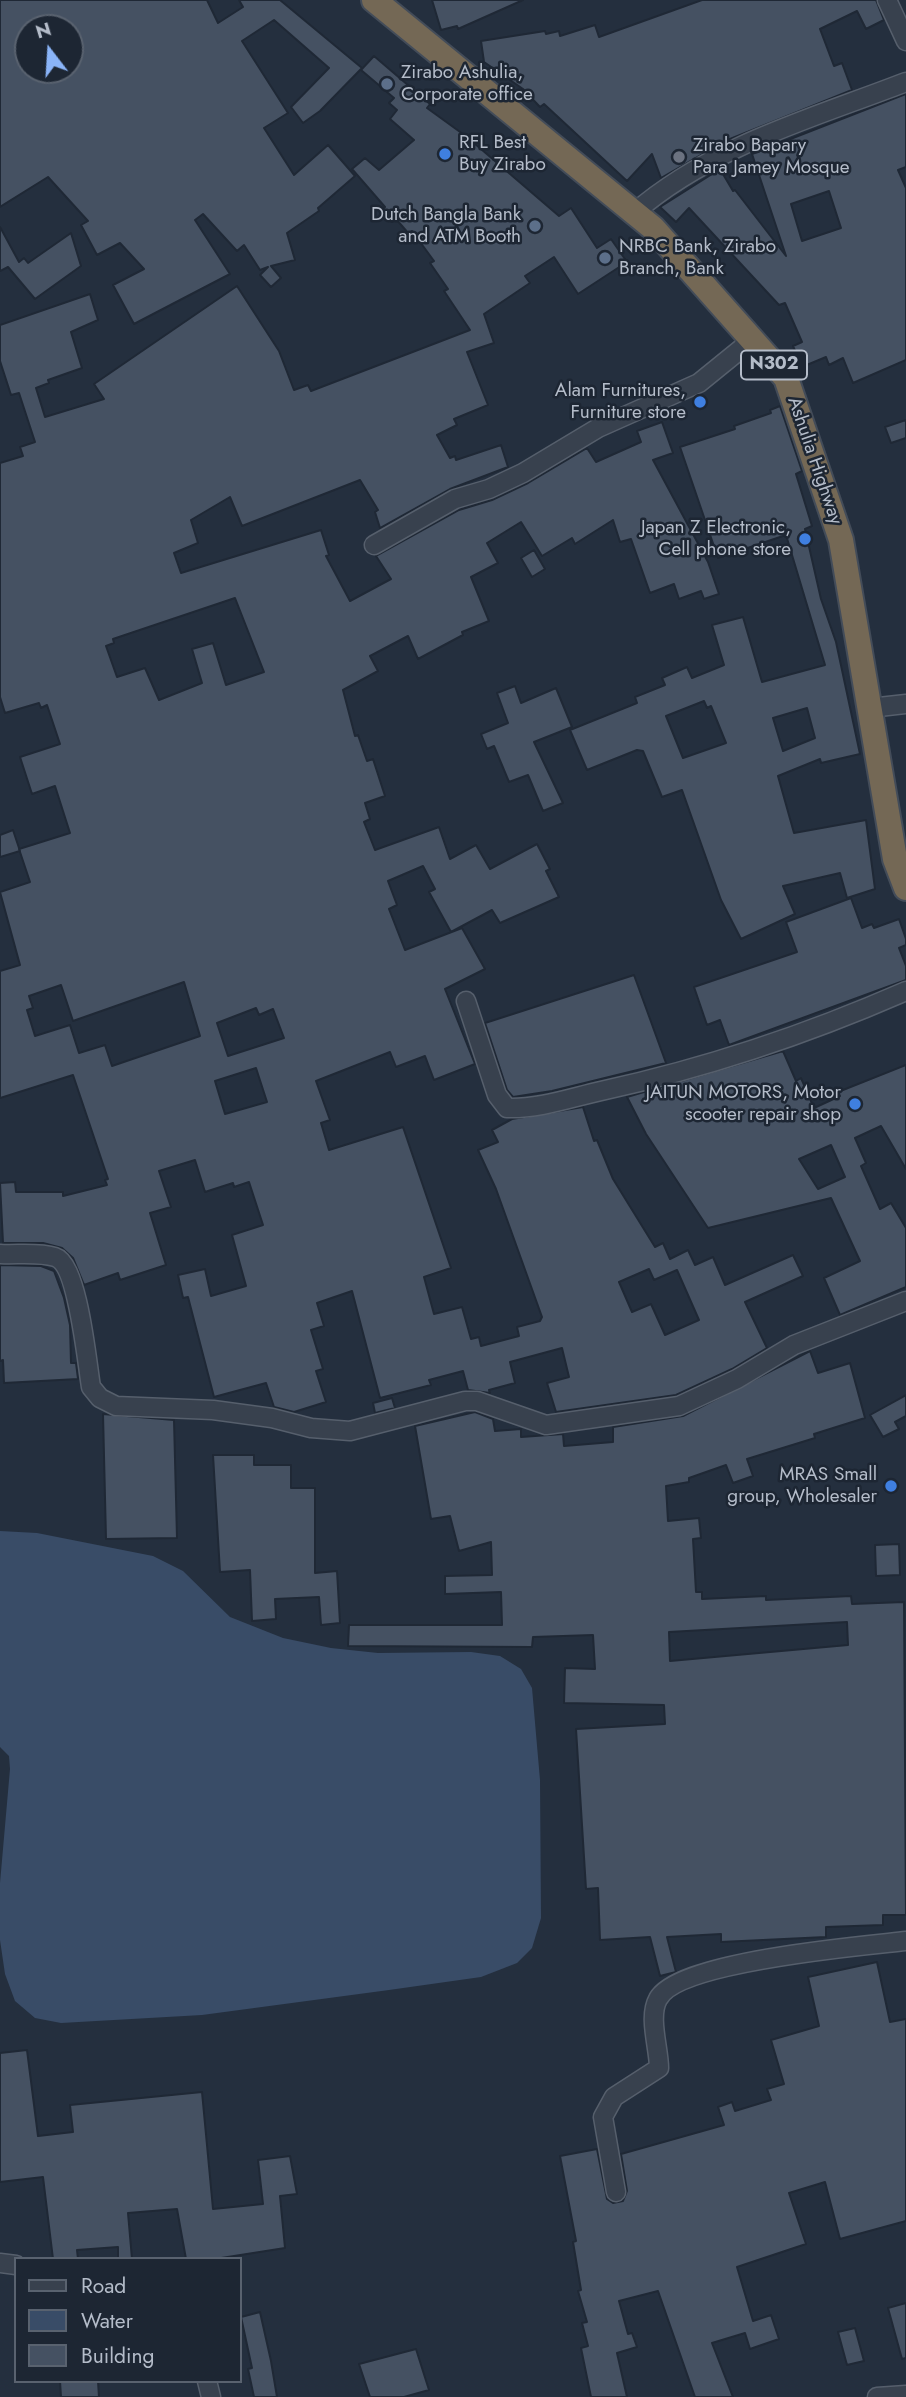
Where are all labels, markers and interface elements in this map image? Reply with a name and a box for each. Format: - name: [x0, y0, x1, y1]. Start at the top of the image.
- north arrow: [14, 14, 84, 84]
- text: N: [32, 15, 54, 45]
- place label: Zirabo Ashulia, Corporate office: [401, 62, 533, 106]
- marker: Zirabo Ashulia, Corporate office: [379, 76, 395, 92]
- place label: RFL Best Buy Zirabo: [459, 132, 546, 176]
- place label: Zirabo Bapary Para Jamey Mosque: [693, 135, 849, 179]
- marker: RFL Best Buy Zirabo: [437, 146, 453, 162]
- marker: Zirabo Bapary Para Jamey Mosque: [671, 149, 687, 165]
- place label: Dutch Bangla Bank and ATM Booth: [371, 204, 521, 248]
- marker: Dutch Bangla Bank and ATM Booth: [527, 218, 543, 234]
- place label: NRBC Bank, Zirabo Branch, Bank: [619, 236, 776, 280]
- marker: NRBC Bank, Zirabo Branch, Bank: [597, 250, 613, 266]
- road number: N302: [741, 351, 807, 380]
- place label: Alam Furnitures, Furniture store: [555, 380, 686, 424]
- marker: Alam Furnitures, Furniture store: [692, 394, 708, 410]
- street label: Ashulia Highway: [781, 394, 847, 528]
- place label: Japan Z Electronic, Cell phone store: [641, 517, 791, 561]
- marker: Japan Z Electronic, Cell phone store: [797, 531, 813, 547]
- place label: JAITUN MOTORS, Motor scooter repair shop: [646, 1082, 841, 1126]
- marker: JAITUN MOTORS, Motor scooter repair shop: [847, 1096, 863, 1112]
- place label: MRAS Small group, Wholesaler: [727, 1464, 877, 1508]
- marker: MRAS Small group, Wholesaler: [883, 1478, 899, 1494]
- legend: [14, 2257, 242, 2383]
- text: Road: [81, 2271, 126, 2301]
- text: Water: [81, 2306, 133, 2336]
- text: Building: [81, 2341, 154, 2371]

